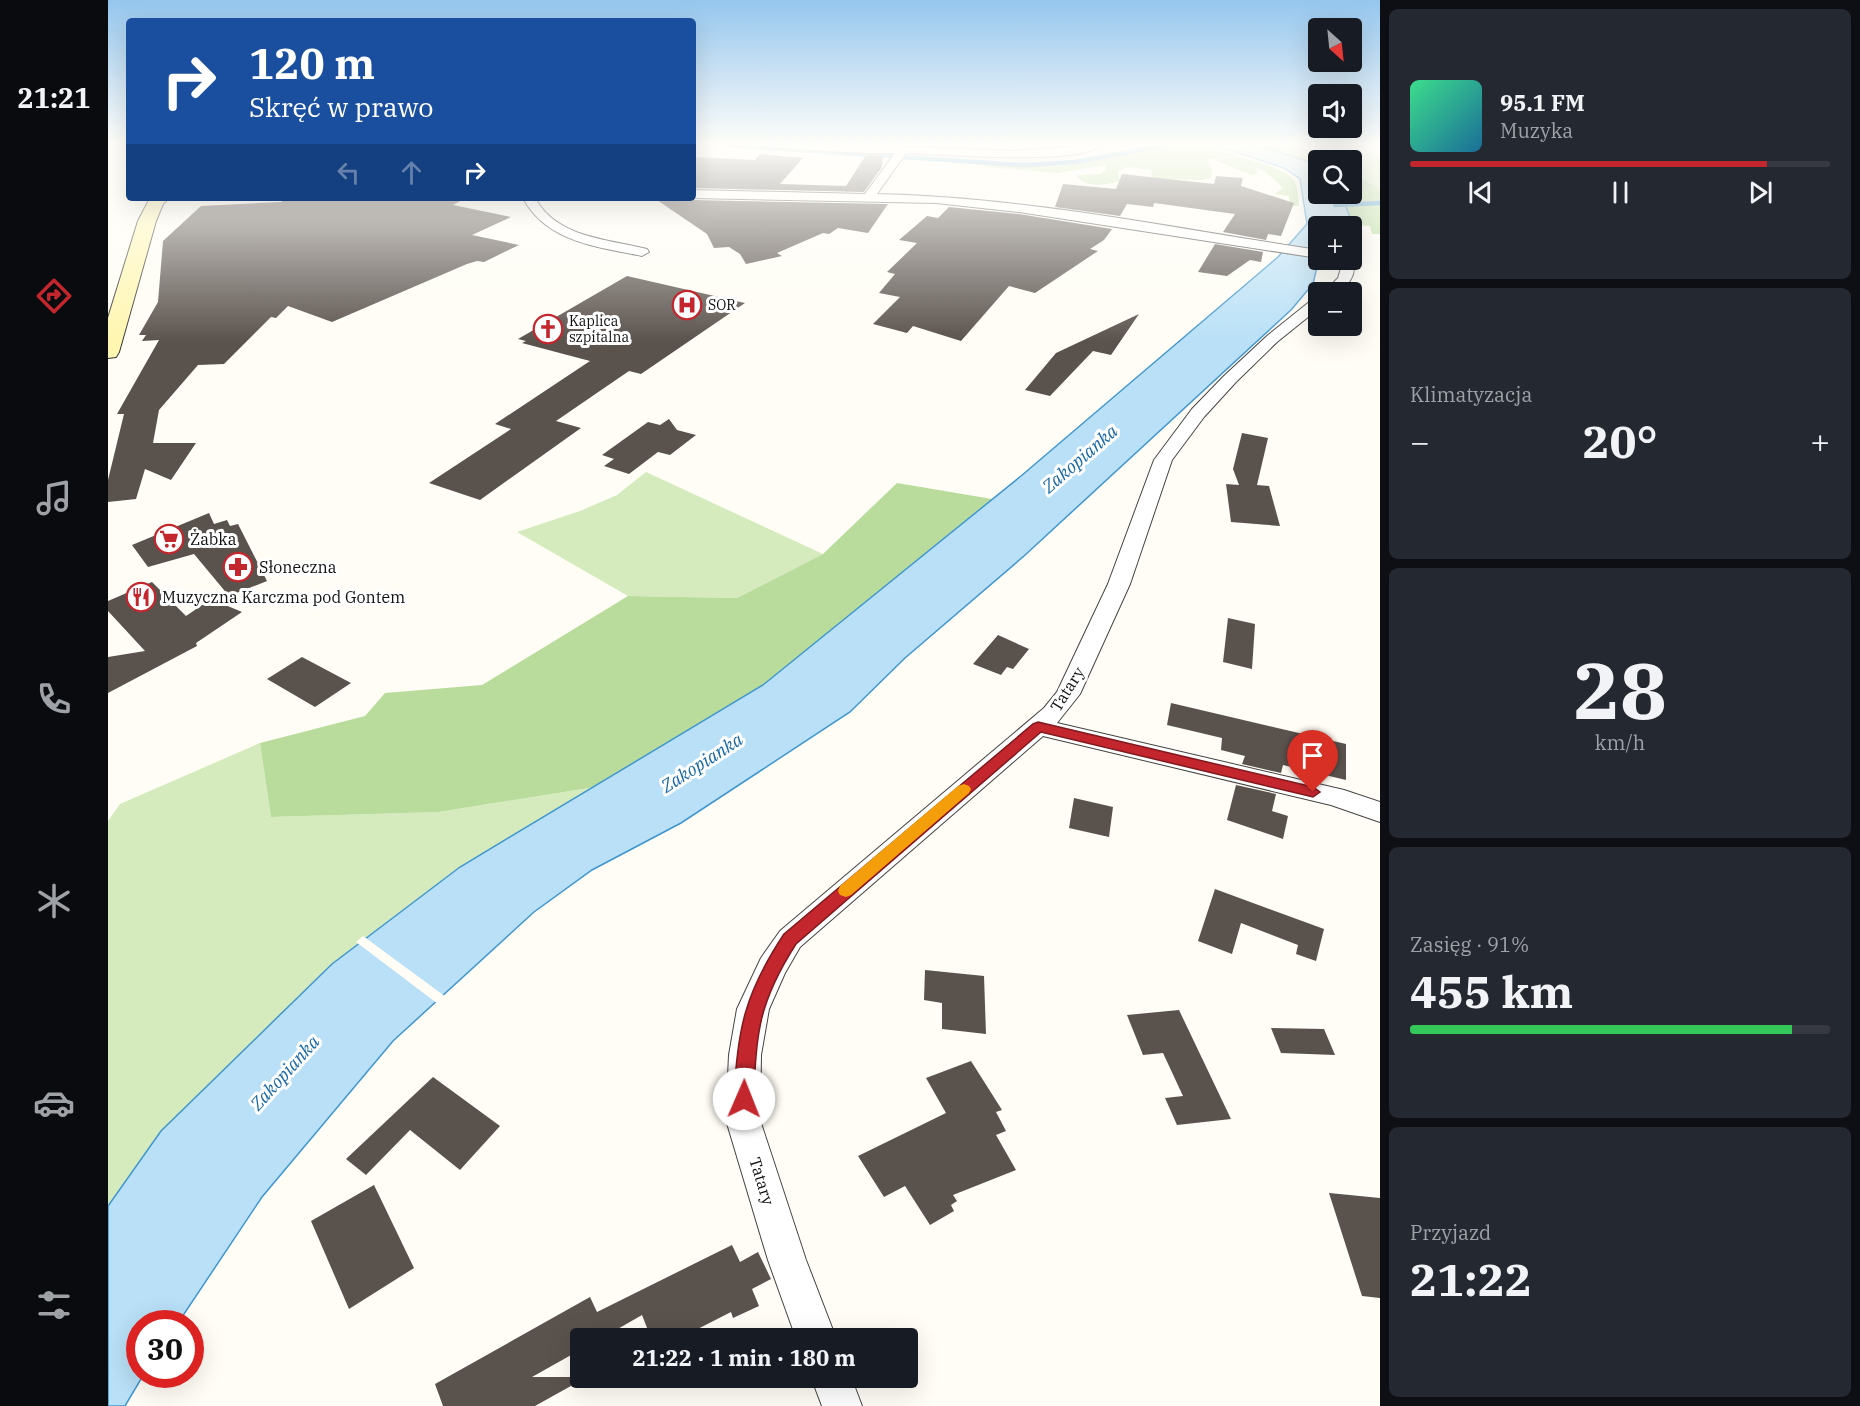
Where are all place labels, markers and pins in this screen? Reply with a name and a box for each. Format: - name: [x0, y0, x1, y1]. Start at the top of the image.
- hospital icon: SOR: [671, 289, 703, 321]
- place label: SOR: [708, 296, 736, 314]
- place label: Kaplica szpitalna: [569, 312, 629, 346]
- church icon: Kaplica szpitalna: [532, 313, 564, 345]
- supermarket icon: Żabka: [153, 523, 185, 555]
- place label: Żabka: [190, 529, 237, 549]
- pharmacy icon: Słoneczna: [222, 551, 254, 583]
- place label: Słoneczna: [259, 557, 337, 577]
- restaurant icon: Muzyczna Karczma pod Gontem: [125, 581, 157, 613]
- place label: Muzyczna Karczma pod Gontem: [162, 587, 405, 607]
- pin: [1287, 730, 1338, 792]

